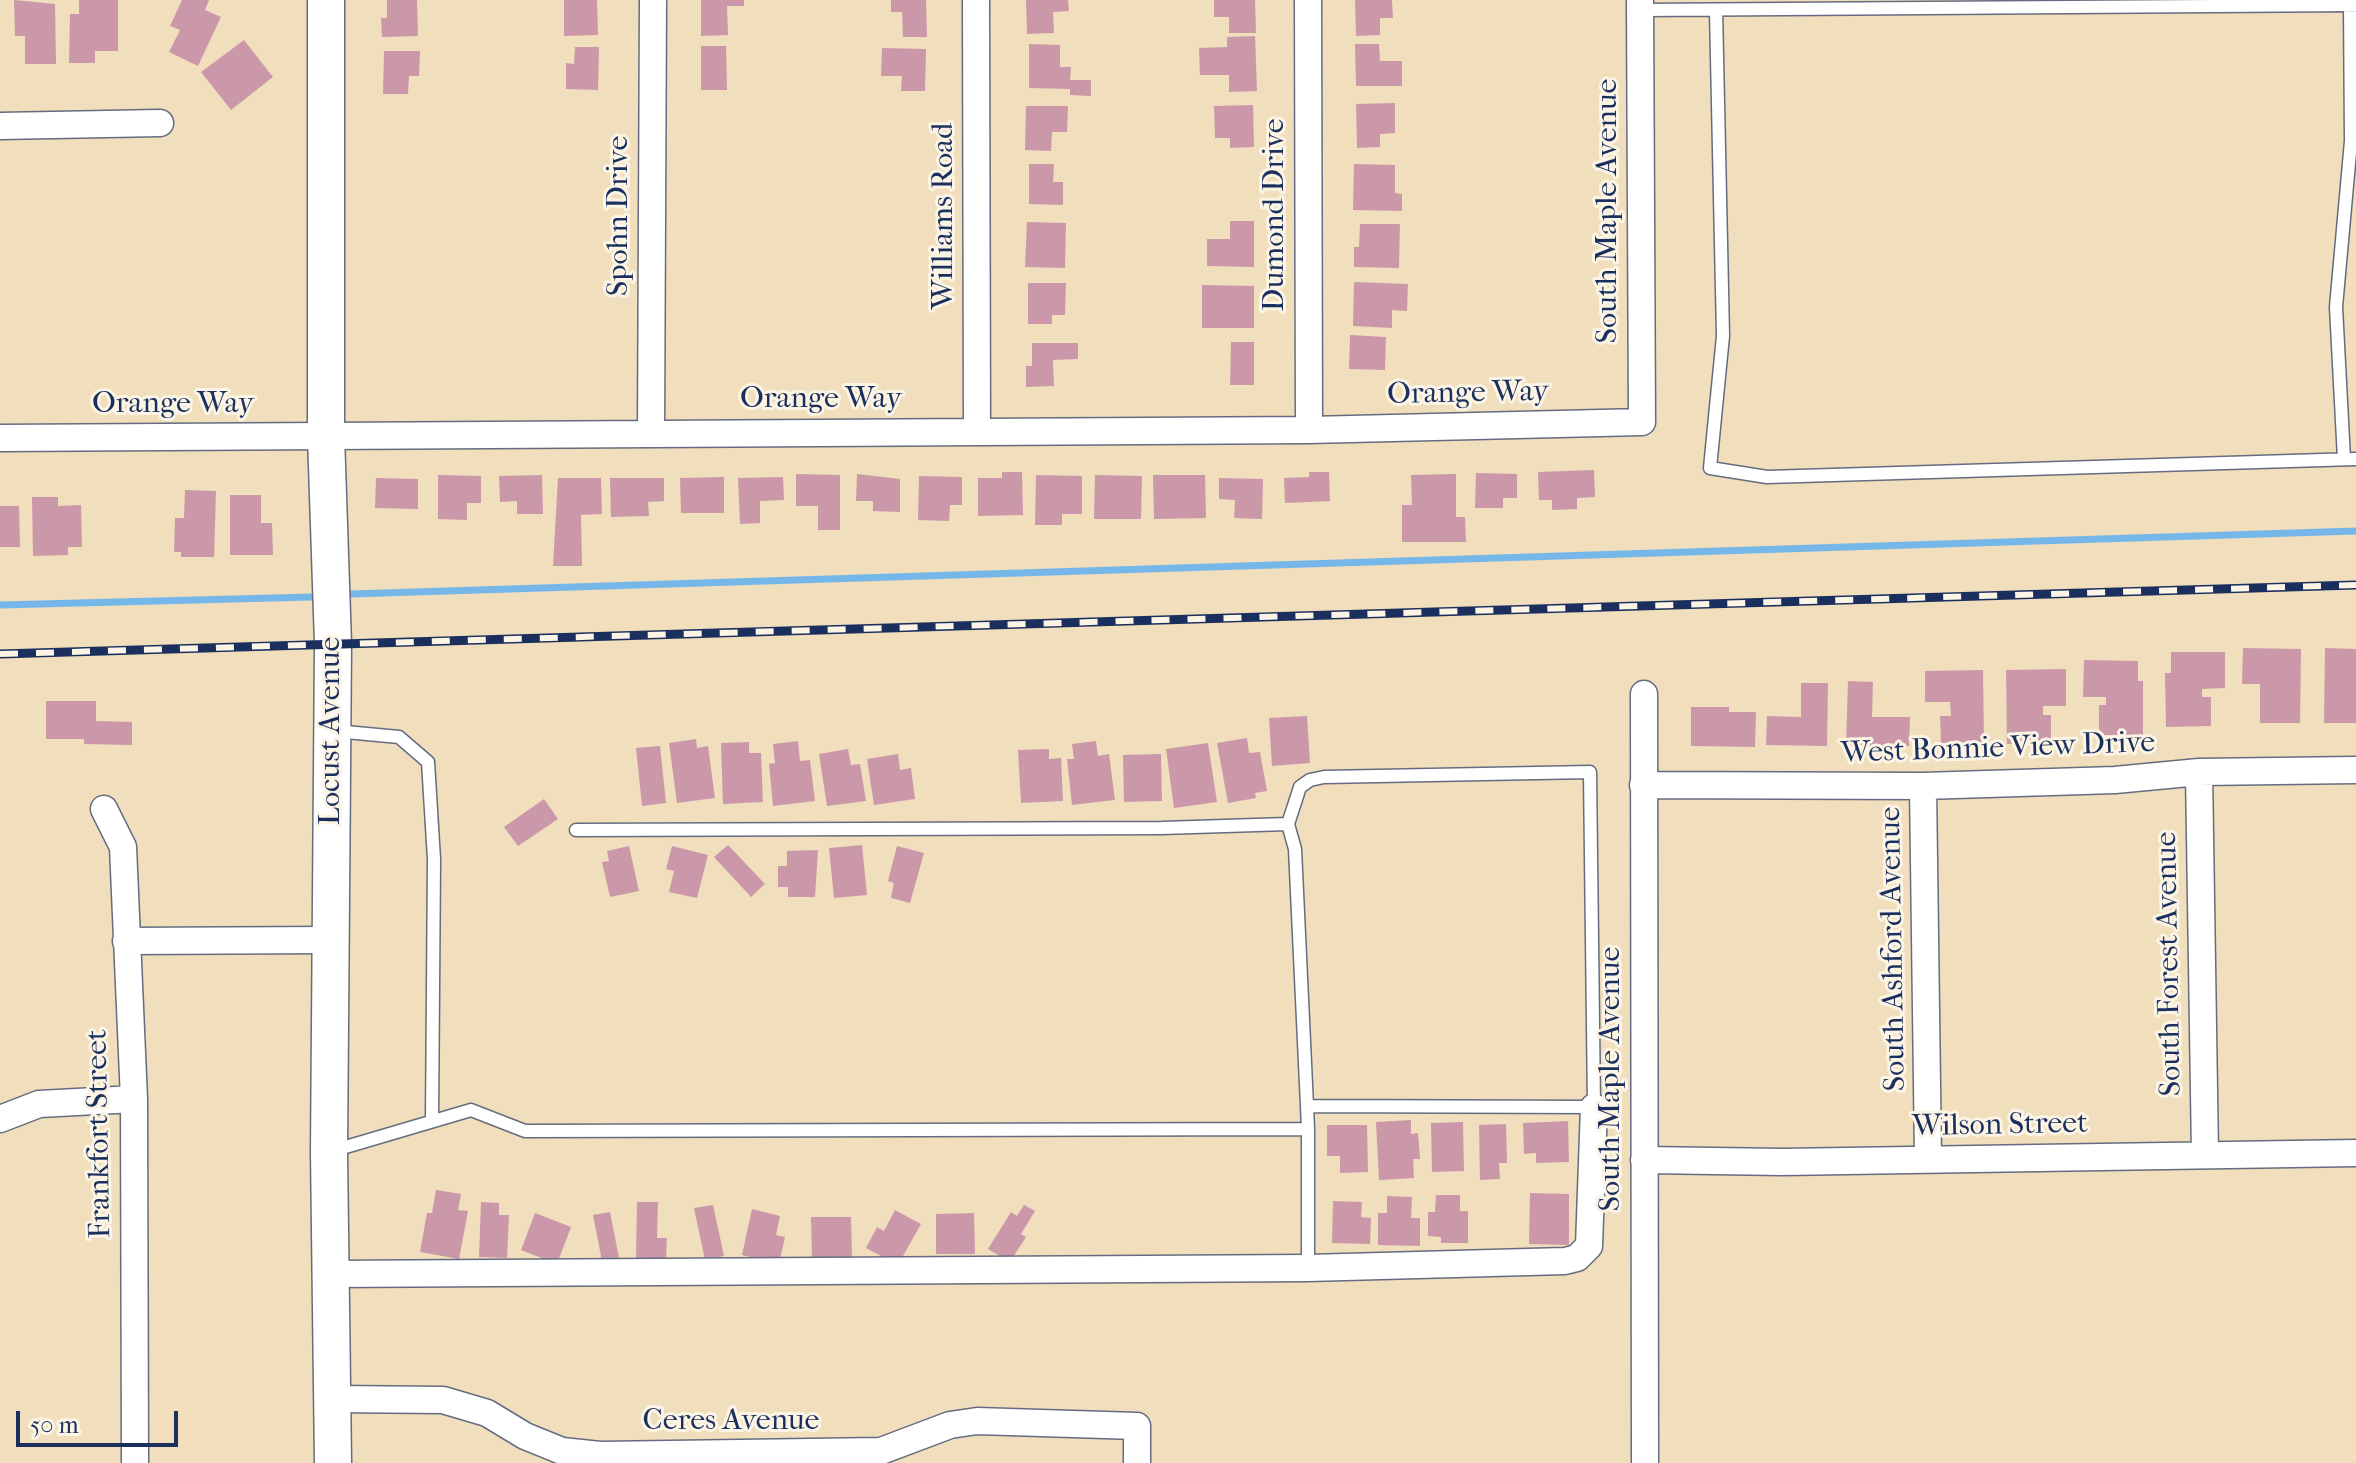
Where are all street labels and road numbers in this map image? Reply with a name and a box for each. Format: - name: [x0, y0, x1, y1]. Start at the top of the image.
- street label: South Maple Avenue: [1591, 79, 1627, 343]
- street label: Dumond Drive: [1258, 118, 1294, 312]
- street label: Williams Road: [927, 123, 963, 309]
- street label: Spohn Drive: [602, 136, 638, 296]
- street label: Orange Way: [1387, 375, 1549, 413]
- street label: Orange Way: [740, 382, 902, 418]
- street label: Orange Way: [92, 387, 254, 423]
- street label: Locust Avenue: [314, 637, 350, 825]
- street label: West Bonnie View Drive: [1840, 726, 2156, 772]
- street label: South Ashford Avenue: [1874, 806, 1914, 1092]
- street label: South Forest Avenue: [2150, 831, 2190, 1097]
- street label: South Maple Avenue: [1594, 947, 1630, 1211]
- street label: Frankfort Street: [80, 1029, 120, 1239]
- street label: Wilson Street: [1912, 1106, 2088, 1146]
- street label: Ceres Avenue: [643, 1404, 819, 1440]

